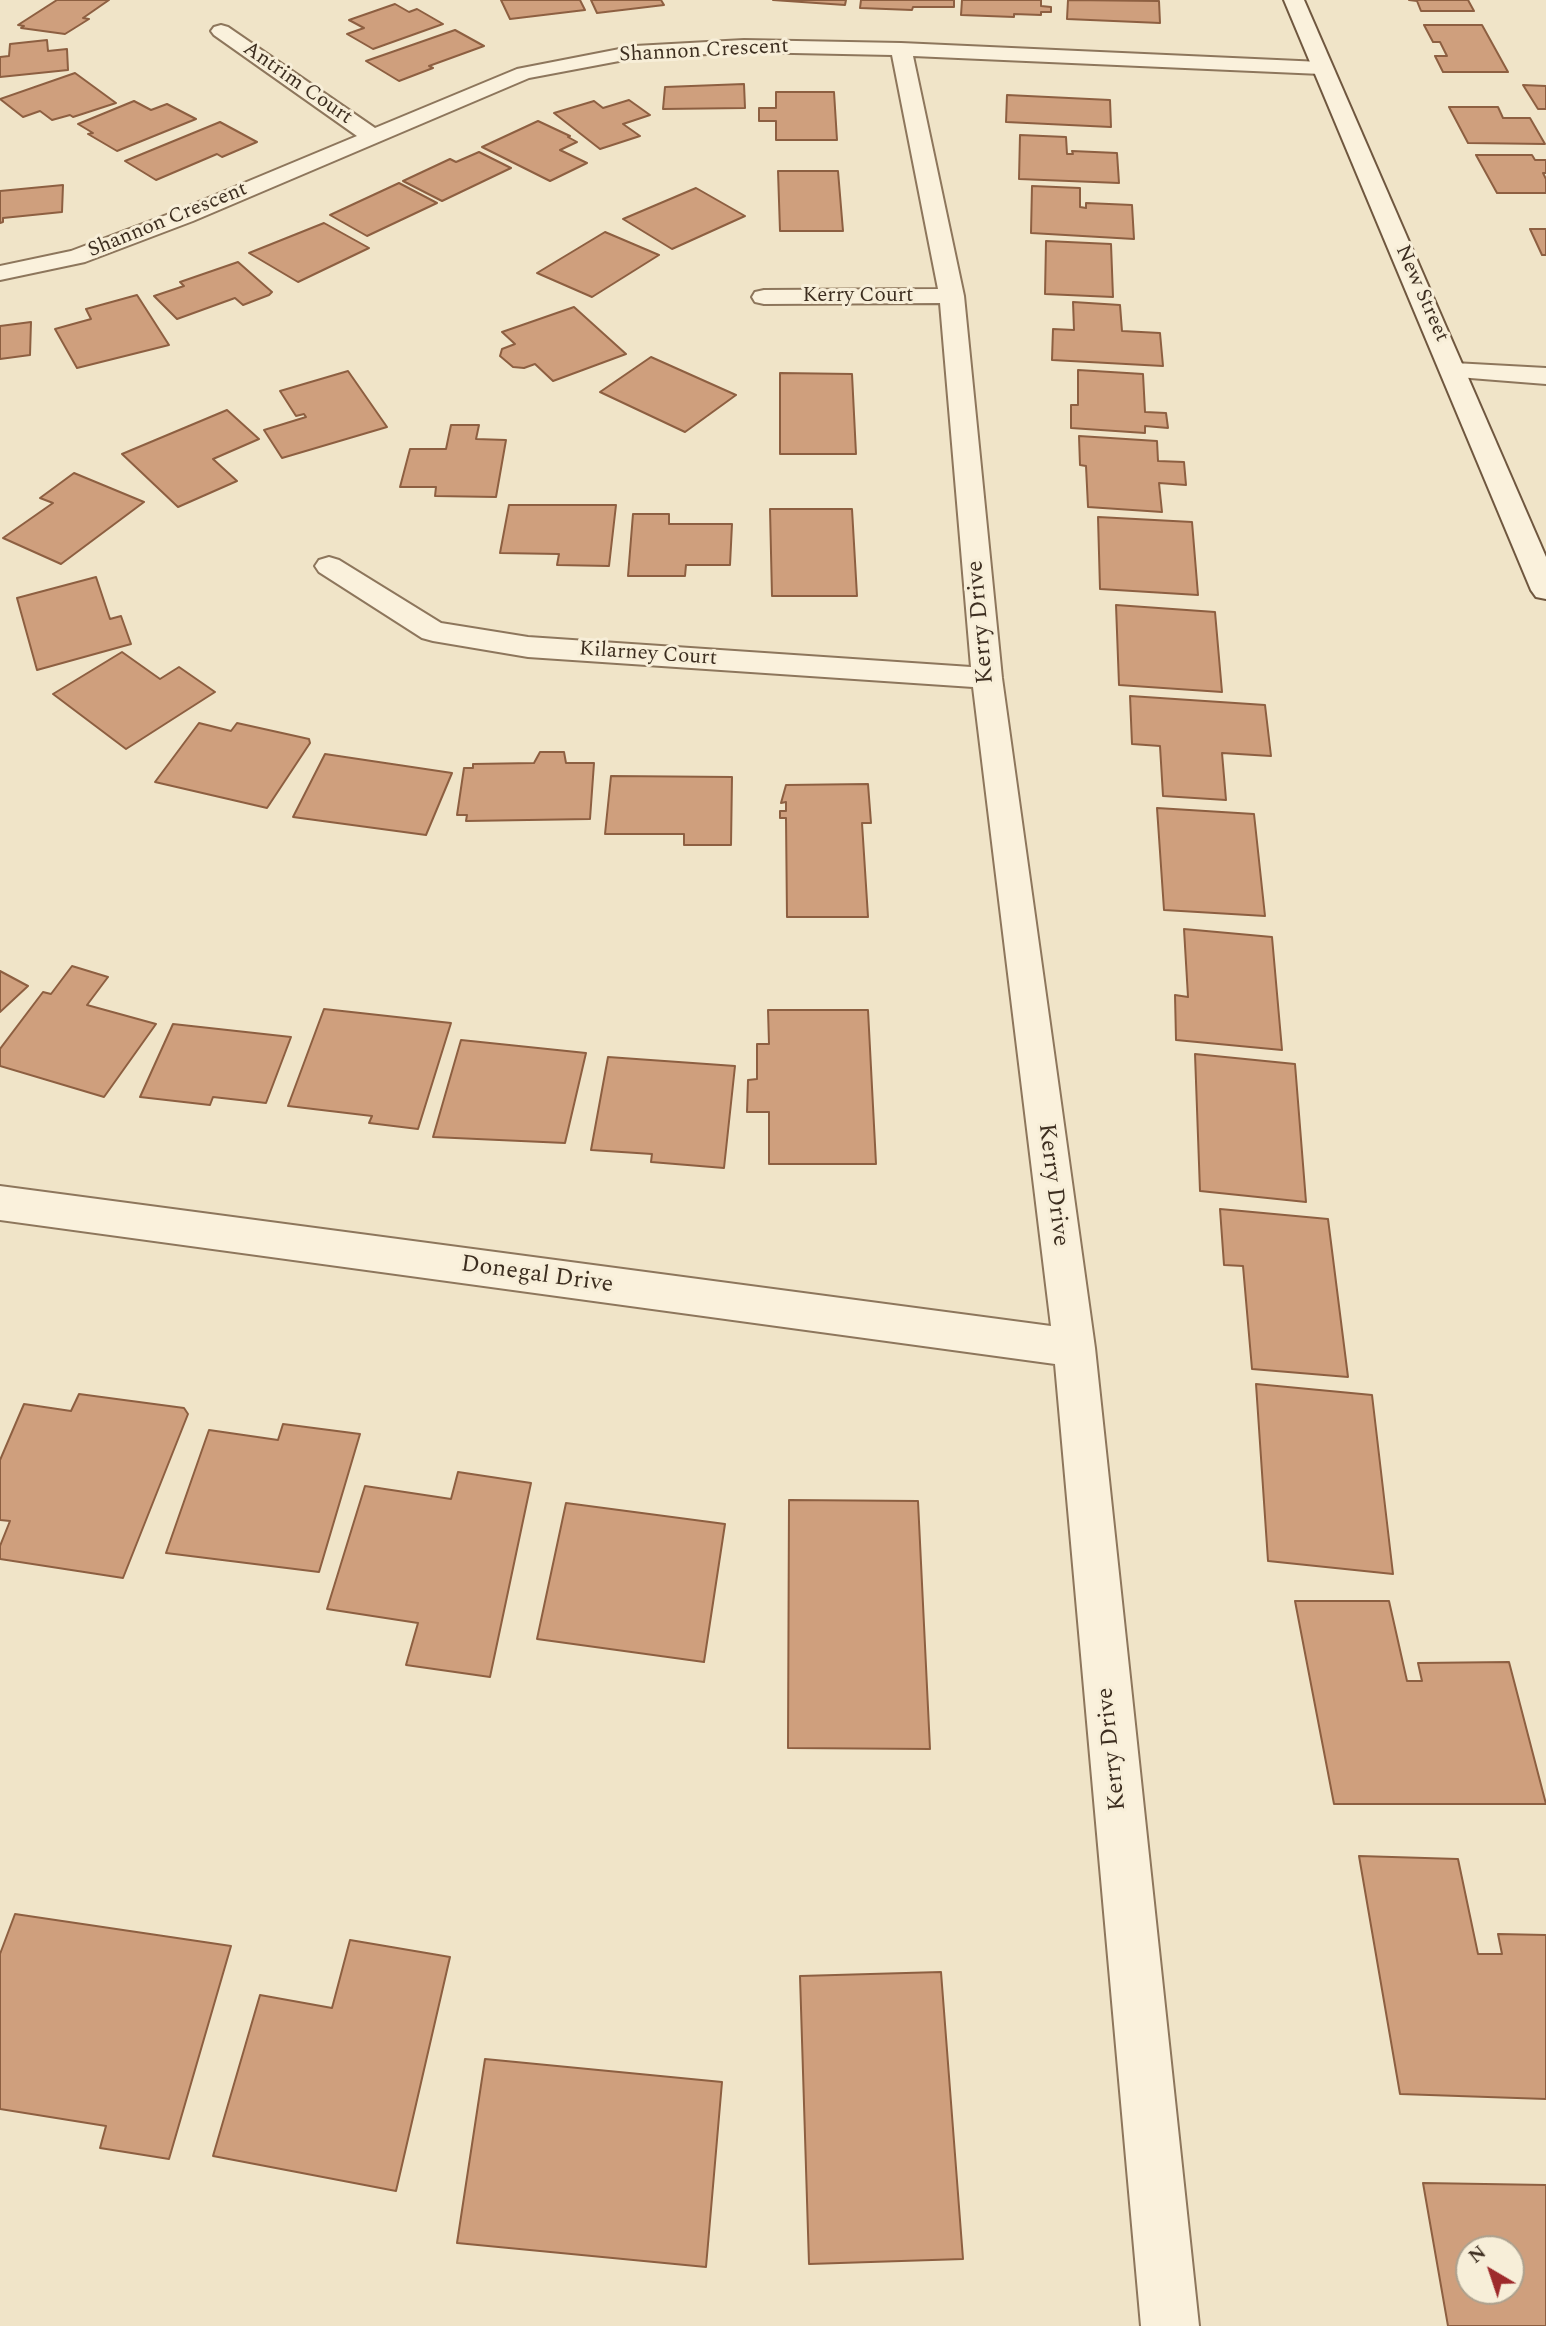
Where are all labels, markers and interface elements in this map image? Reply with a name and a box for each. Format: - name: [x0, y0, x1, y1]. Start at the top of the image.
- street label: Shannon Crescent: [619, 35, 789, 69]
- street label: Antrim Court: [237, 37, 357, 131]
- street label: Shannon Crescent: [85, 178, 251, 264]
- street label: New Street: [1389, 242, 1453, 346]
- street label: Kerry Court: [803, 284, 913, 310]
- street label: Kerry Drive: [962, 559, 1002, 685]
- street label: Kilarney Court: [578, 638, 718, 672]
- street label: Kerry Drive: [1030, 1122, 1074, 1248]
- street label: Donegal Drive: [459, 1251, 615, 1301]
- street label: Kerry Drive: [1092, 1686, 1134, 1812]
- north arrow: [1455, 2235, 1525, 2305]
- text: N: [1463, 2239, 1493, 2271]

